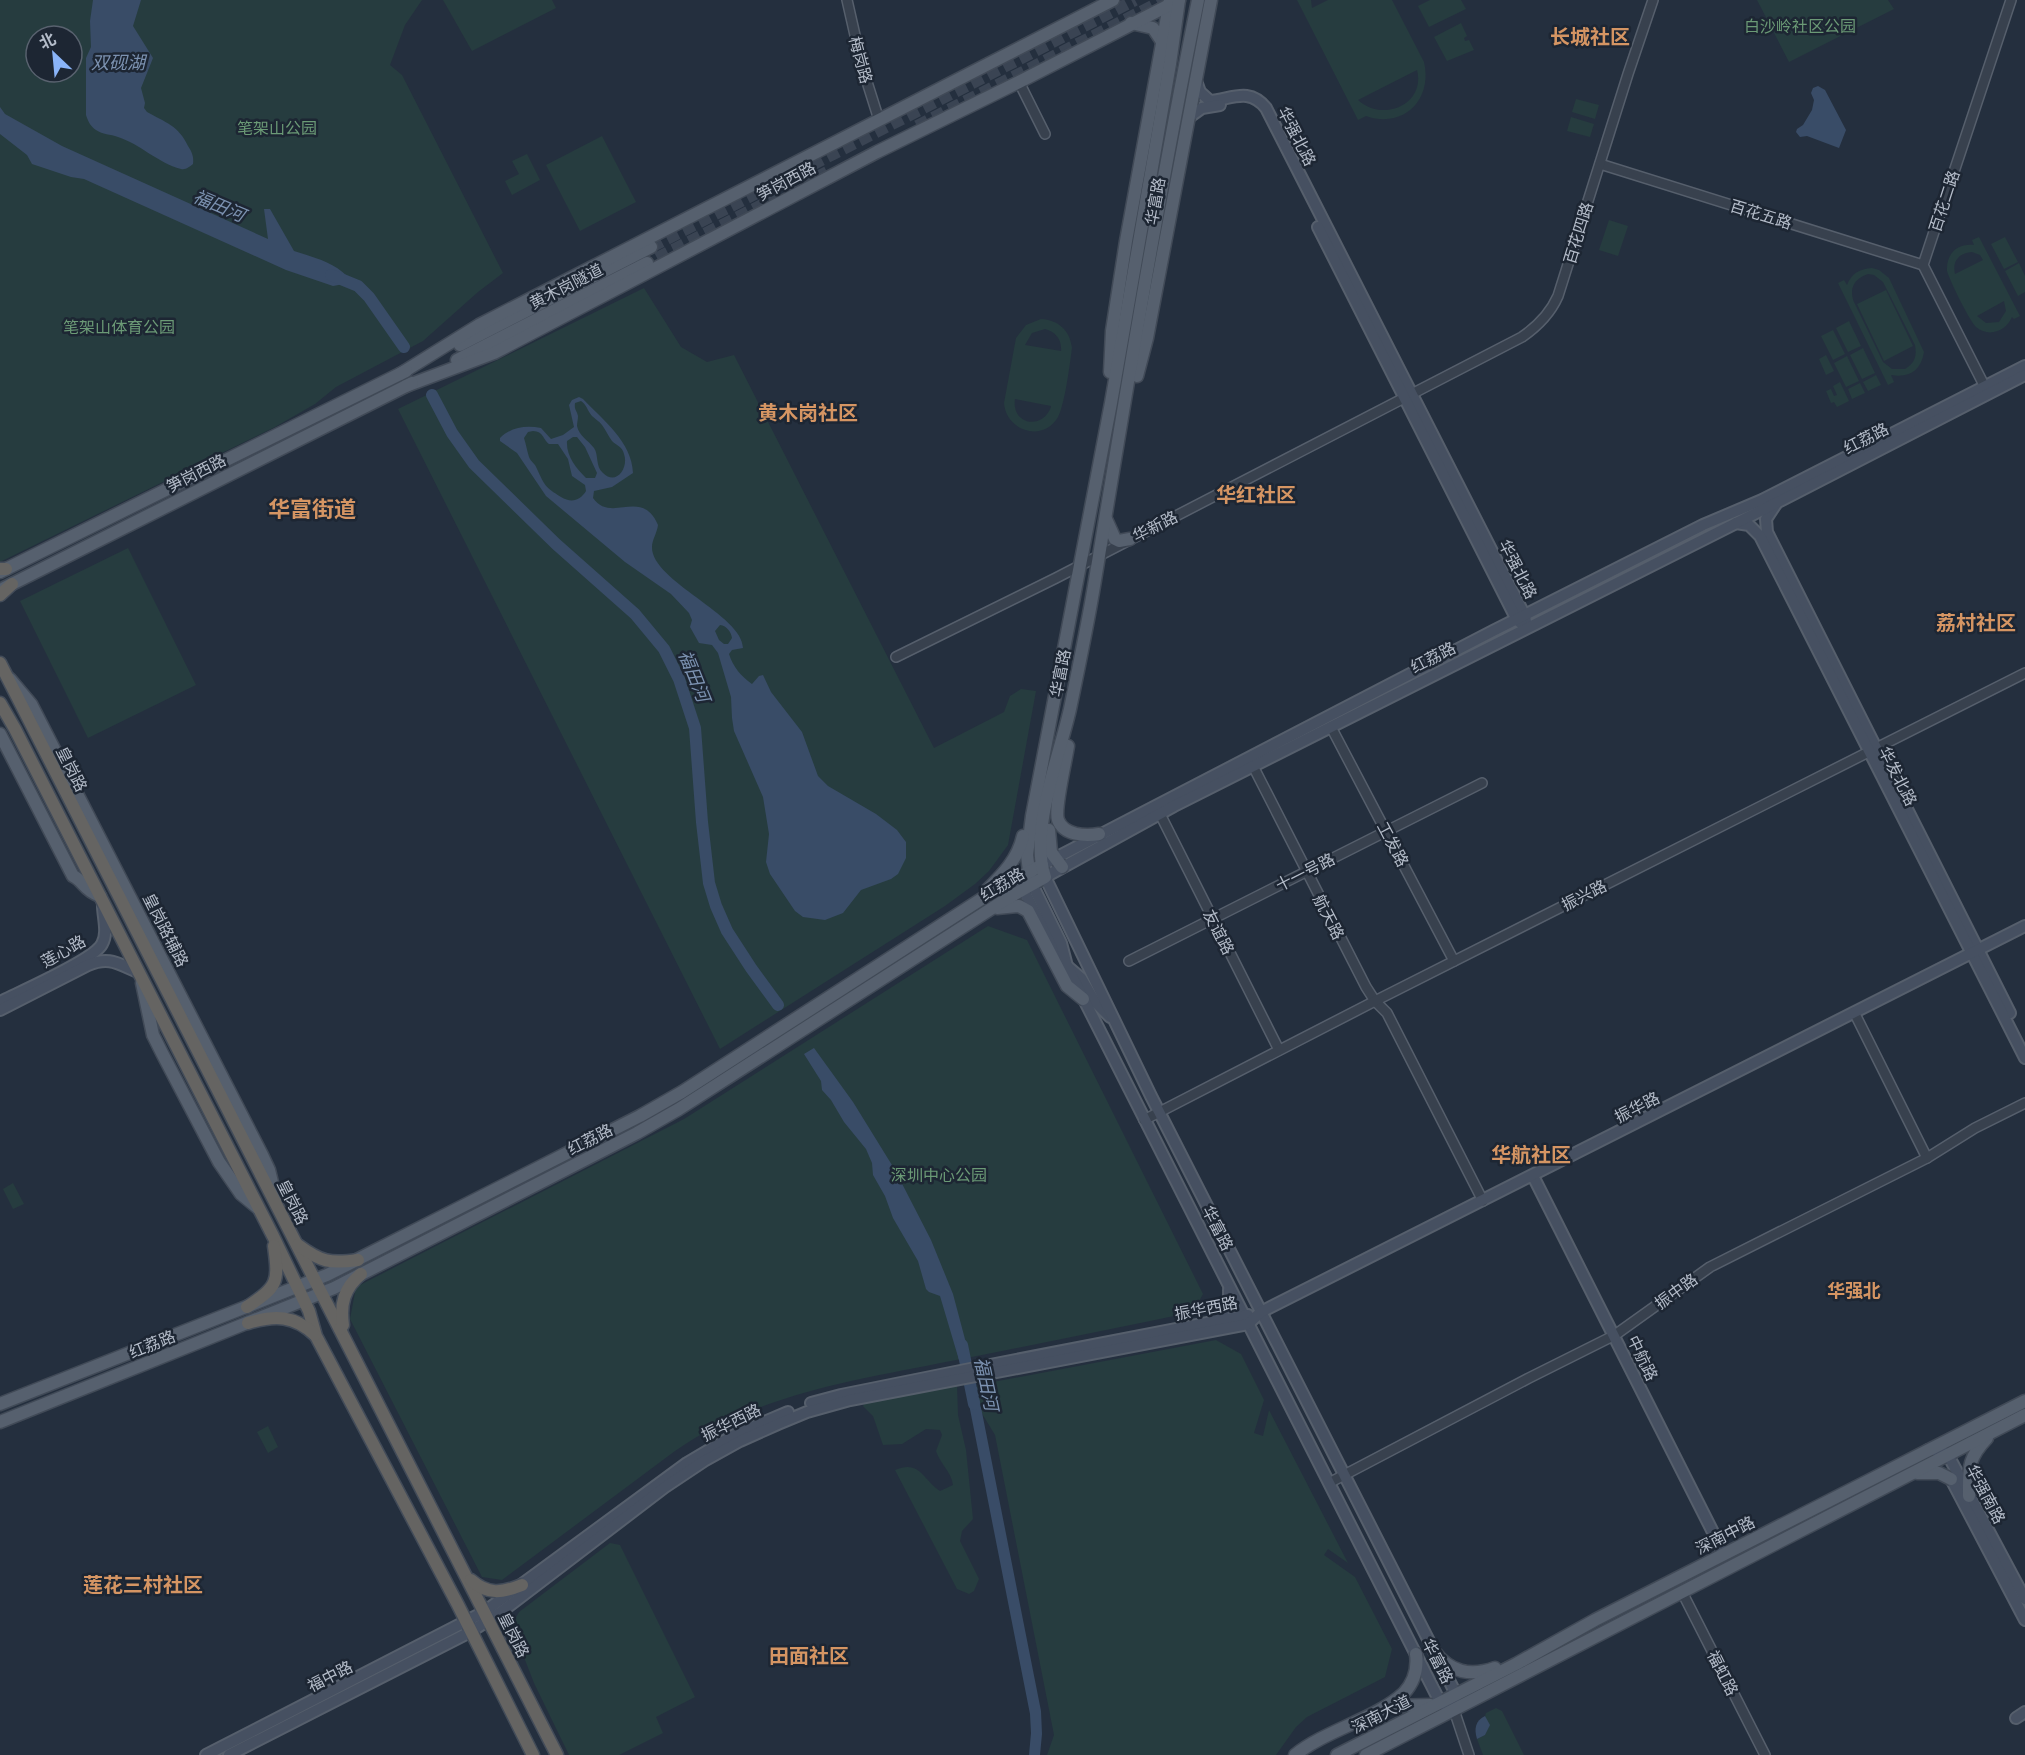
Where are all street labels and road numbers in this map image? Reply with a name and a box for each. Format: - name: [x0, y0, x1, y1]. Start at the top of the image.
- street label: 梅岗路: [845, 34, 876, 86]
- street label: 华强北路: [1274, 103, 1320, 169]
- street label: 笋岗西路: [754, 158, 819, 205]
- street label: 百花二路: [1926, 168, 1963, 235]
- street label: 华富路: [1142, 176, 1169, 226]
- street label: 百花五路: [1727, 196, 1794, 233]
- street label: 百花四路: [1560, 200, 1597, 267]
- street label: 黄木岗隧道: [526, 260, 606, 313]
- street label: 红荔路: [1841, 419, 1892, 458]
- street label: 笋岗西路: [163, 450, 229, 496]
- street label: 华新路: [1130, 507, 1181, 546]
- street label: 华强北路: [1495, 536, 1541, 602]
- street label: 红荔路: [1408, 638, 1459, 677]
- street label: 华富路: [1047, 648, 1074, 698]
- street label: 华发北路: [1875, 743, 1921, 809]
- street label: 皇岗路: [52, 744, 91, 795]
- street label: 工发路: [1373, 819, 1412, 870]
- street label: 十一号路: [1272, 849, 1338, 895]
- street label: 红荔路: [977, 864, 1028, 905]
- street label: 振兴路: [1559, 876, 1610, 915]
- street label: 皇岗路辅路: [139, 890, 192, 970]
- street label: 航天路: [1309, 892, 1348, 943]
- street label: 友谊路: [1199, 907, 1238, 958]
- street label: 莲心路: [38, 931, 89, 971]
- street label: 振华路: [1612, 1088, 1663, 1127]
- street label: 红荔路: [565, 1120, 616, 1159]
- street label: 皇岗路: [273, 1177, 312, 1228]
- street label: 华富路: [1198, 1203, 1237, 1254]
- street label: 振中路: [1651, 1270, 1701, 1313]
- street label: 振华西路: [1173, 1293, 1239, 1324]
- street label: 红荔路: [126, 1327, 178, 1362]
- street label: 中航路: [1623, 1332, 1662, 1384]
- street label: 振华西路: [698, 1400, 764, 1445]
- street label: 华强南路: [1962, 1462, 2009, 1527]
- street label: 深南中路: [1692, 1512, 1758, 1558]
- street label: 皇岗路: [494, 1610, 533, 1661]
- street label: 华富路: [1418, 1636, 1457, 1687]
- street label: 福虹路: [1703, 1648, 1742, 1699]
- street label: 福中路: [305, 1657, 356, 1696]
- street label: 深南大道: [1348, 1691, 1414, 1737]

